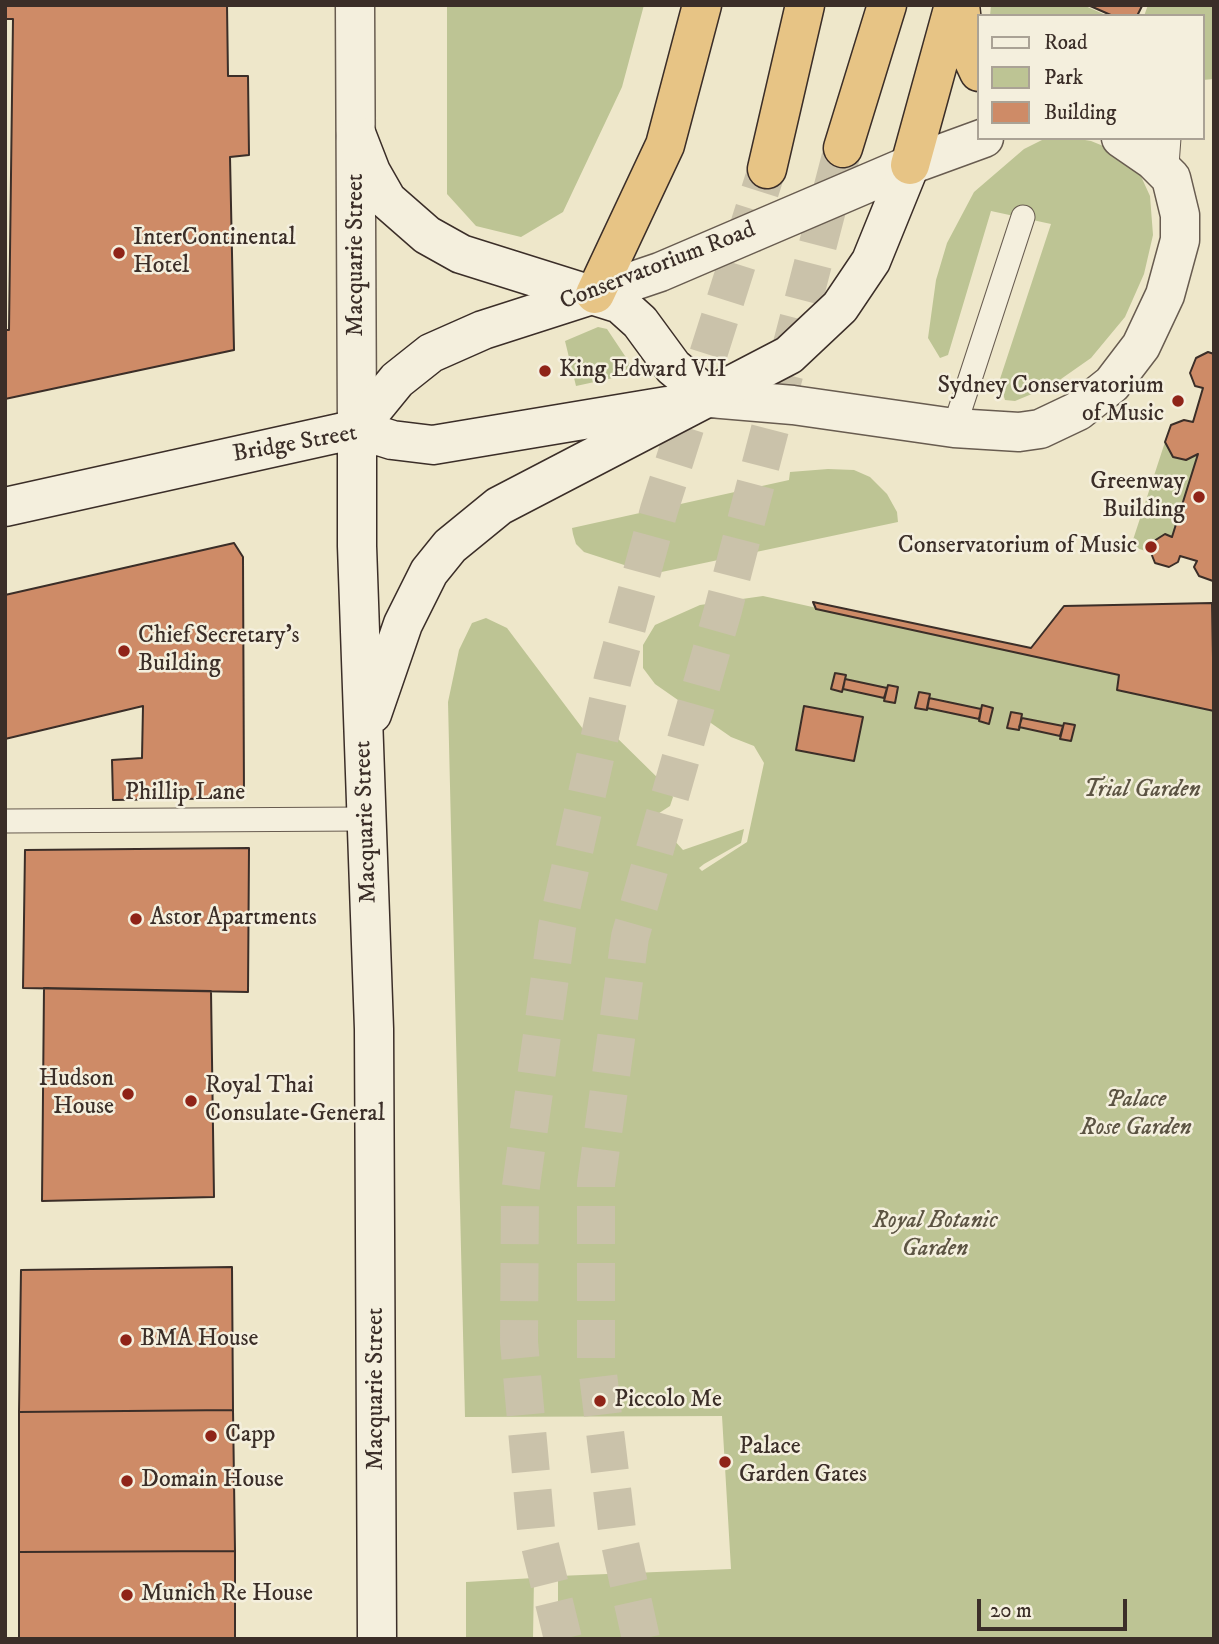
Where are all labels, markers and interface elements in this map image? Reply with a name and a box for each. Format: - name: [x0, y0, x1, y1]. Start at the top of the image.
- legend: [978, 14, 1205, 140]
- text: Road: [1044, 30, 1088, 56]
- text: Park: [1044, 65, 1083, 91]
- text: Building: [1044, 100, 1116, 126]
- street label: Macquarie Street: [343, 173, 371, 337]
- street label: Conservatorium Road: [556, 216, 760, 318]
- place label: InterContinental Hotel: [133, 225, 296, 281]
- marker: InterContinental Hotel: [111, 245, 127, 261]
- place label: King Edward VII: [559, 357, 727, 385]
- marker: King Edward VII: [537, 363, 553, 379]
- place label: Sydney Conservatorium of Music: [937, 373, 1164, 429]
- marker: Sydney Conservatorium of Music: [1170, 393, 1186, 409]
- street label: Bridge Street: [231, 420, 359, 470]
- place label: Greenway Building: [1090, 469, 1185, 525]
- marker: Greenway Building: [1191, 489, 1207, 505]
- place label: Conservatorium of Music: [898, 533, 1137, 561]
- marker: Conservatorium of Music: [1143, 539, 1159, 555]
- place label: Chief Secretary's Building: [138, 623, 300, 679]
- marker: Chief Secretary's Building: [116, 643, 132, 659]
- street label: Macquarie Street: [350, 740, 384, 904]
- park label: Trial Garden: [1083, 777, 1201, 805]
- street label: Phillip Lane: [125, 780, 245, 808]
- place label: Astor Apartments: [150, 905, 317, 933]
- marker: Astor Apartments: [128, 911, 144, 927]
- place label: Hudson House: [38, 1066, 114, 1122]
- place label: Royal Thai Consulate-General: [205, 1073, 385, 1129]
- marker: Hudson House: [120, 1086, 136, 1102]
- park label: Palace Rose Garden: [1080, 1087, 1192, 1143]
- marker: Royal Thai Consulate-General: [183, 1093, 199, 1109]
- park label: Royal Botanic Garden: [873, 1208, 997, 1264]
- street label: Macquarie Street: [363, 1307, 391, 1471]
- place label: BMA House: [140, 1326, 259, 1354]
- marker: BMA House: [118, 1332, 134, 1348]
- place label: Piccolo Me: [614, 1387, 722, 1415]
- marker: Piccolo Me: [592, 1393, 608, 1409]
- place label: Capp: [225, 1422, 275, 1450]
- marker: Capp: [203, 1428, 219, 1444]
- place label: Palace Garden Gates: [739, 1434, 867, 1490]
- marker: Palace Garden Gates: [717, 1454, 733, 1470]
- place label: Domain House: [141, 1467, 284, 1495]
- marker: Domain House: [119, 1473, 135, 1489]
- place label: Munich Re House: [141, 1581, 313, 1609]
- scale bar: [981, 1584, 1132, 1628]
- marker: Munich Re House: [119, 1587, 135, 1603]
- text: 20 m: [990, 1598, 1032, 1624]

